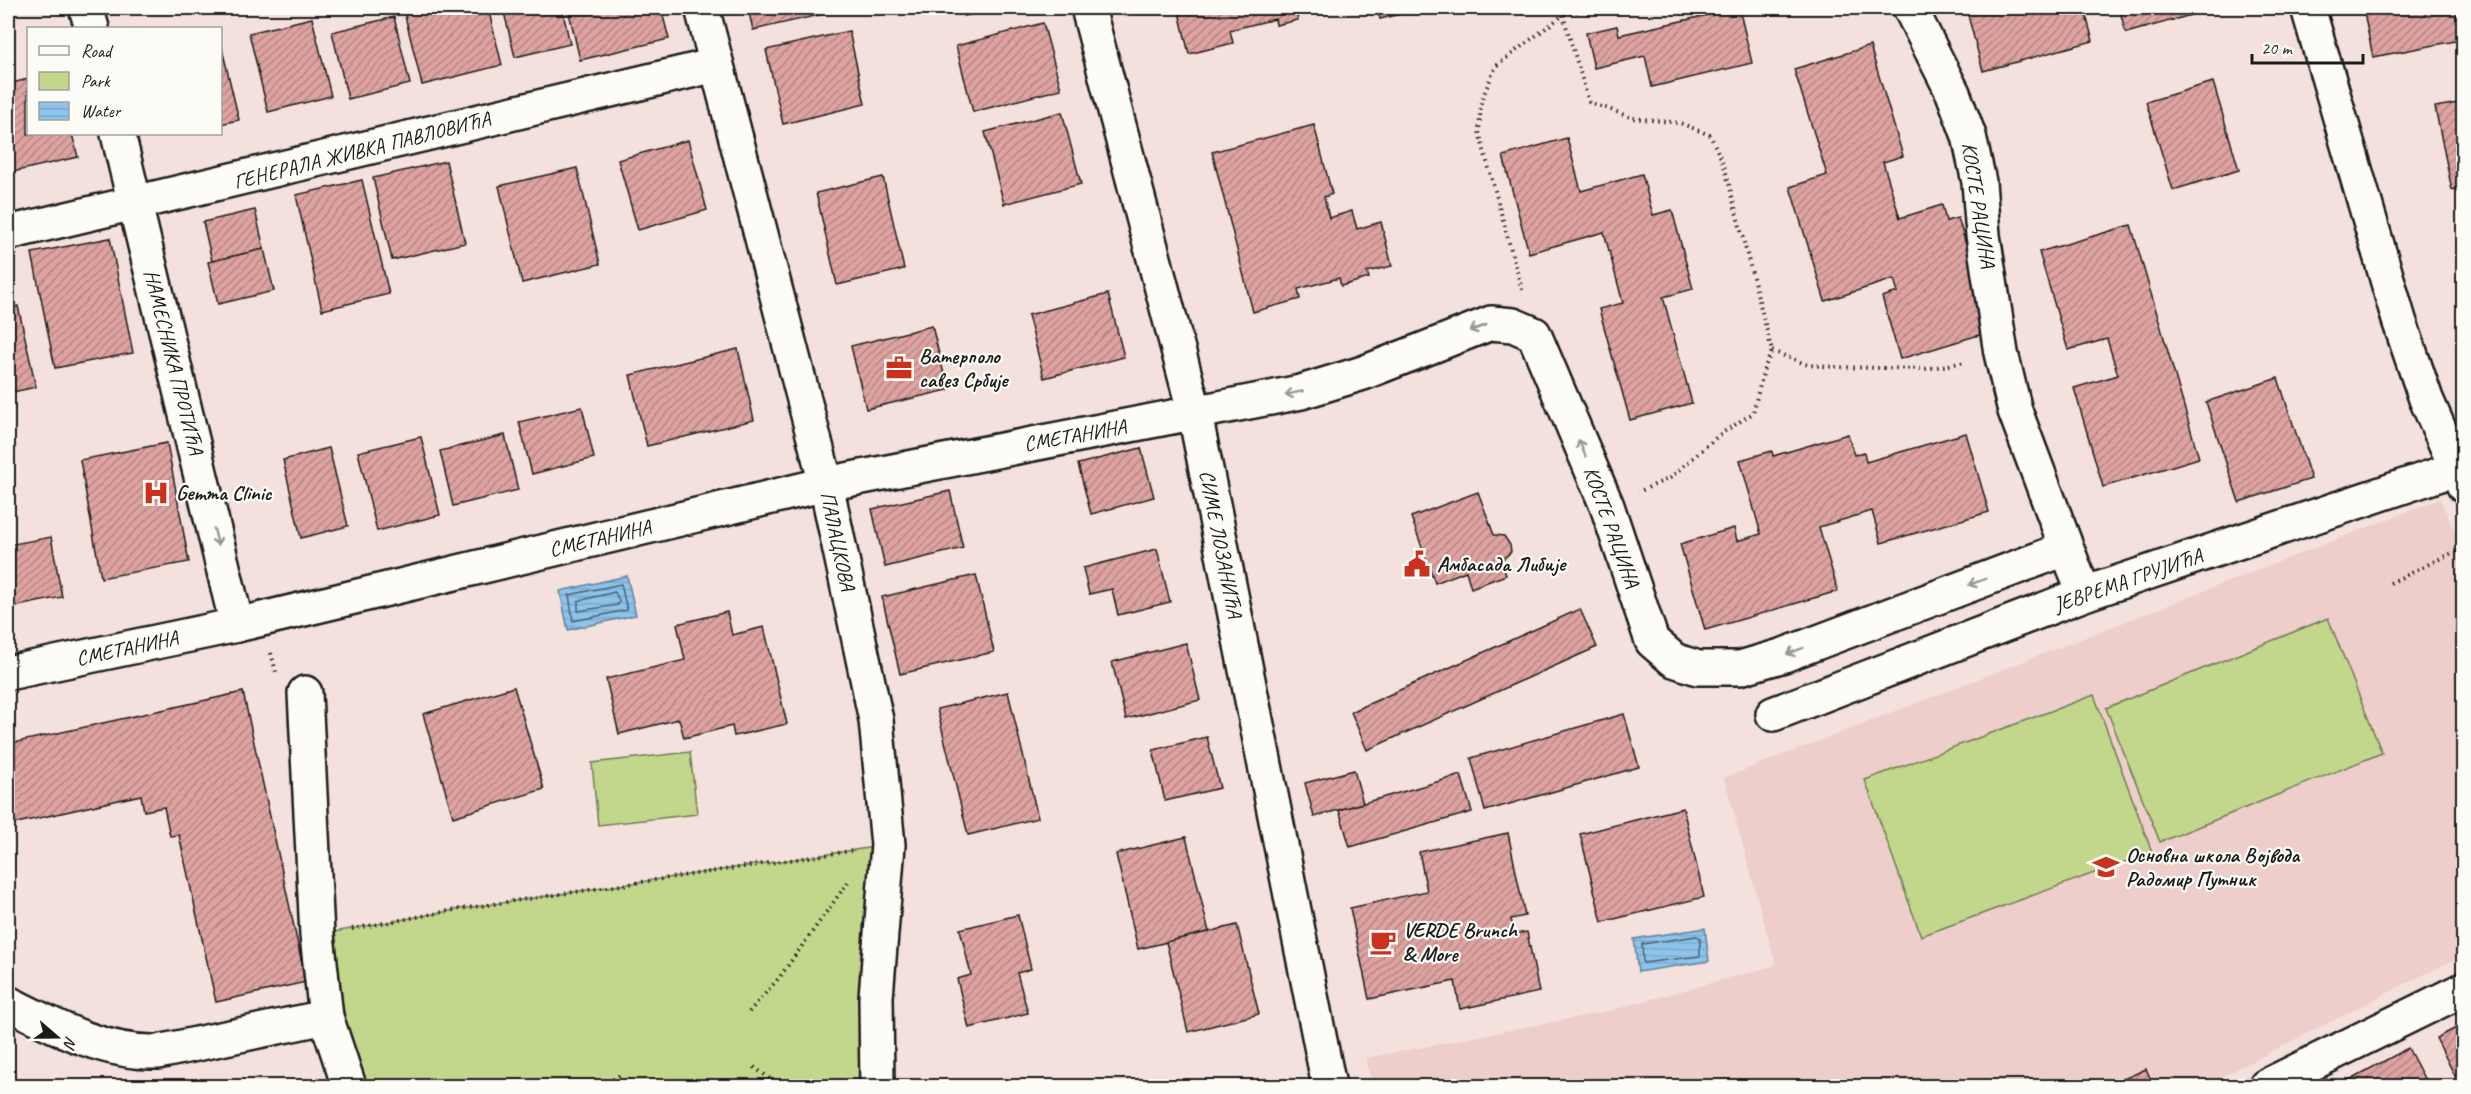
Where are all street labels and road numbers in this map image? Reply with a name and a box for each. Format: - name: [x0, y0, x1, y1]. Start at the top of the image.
- street label: ГЕНЕРАЛА ЖИВКА ПАВЛОВИЋА: [231, 105, 494, 194]
- street label: КОСТЕ РАЦИНА: [1956, 140, 2002, 270]
- street label: НАМЕСНИКА ПРОТИЋА: [138, 267, 210, 459]
- street label: СМЕТАНИНА: [1022, 413, 1130, 457]
- street label: КОСТЕ РАЦИНА: [1578, 463, 1646, 591]
- street label: СИМЕ ЛОЗАНИЋА: [1194, 468, 1248, 621]
- street label: ПАЛАЦКОВА: [815, 489, 861, 594]
- street label: СМЕТАНИНА: [547, 513, 655, 562]
- street label: ЈЕВРЕМА ГРУЈИЋА: [2049, 542, 2207, 618]
- street label: СМЕТАНИНА: [74, 624, 182, 671]

